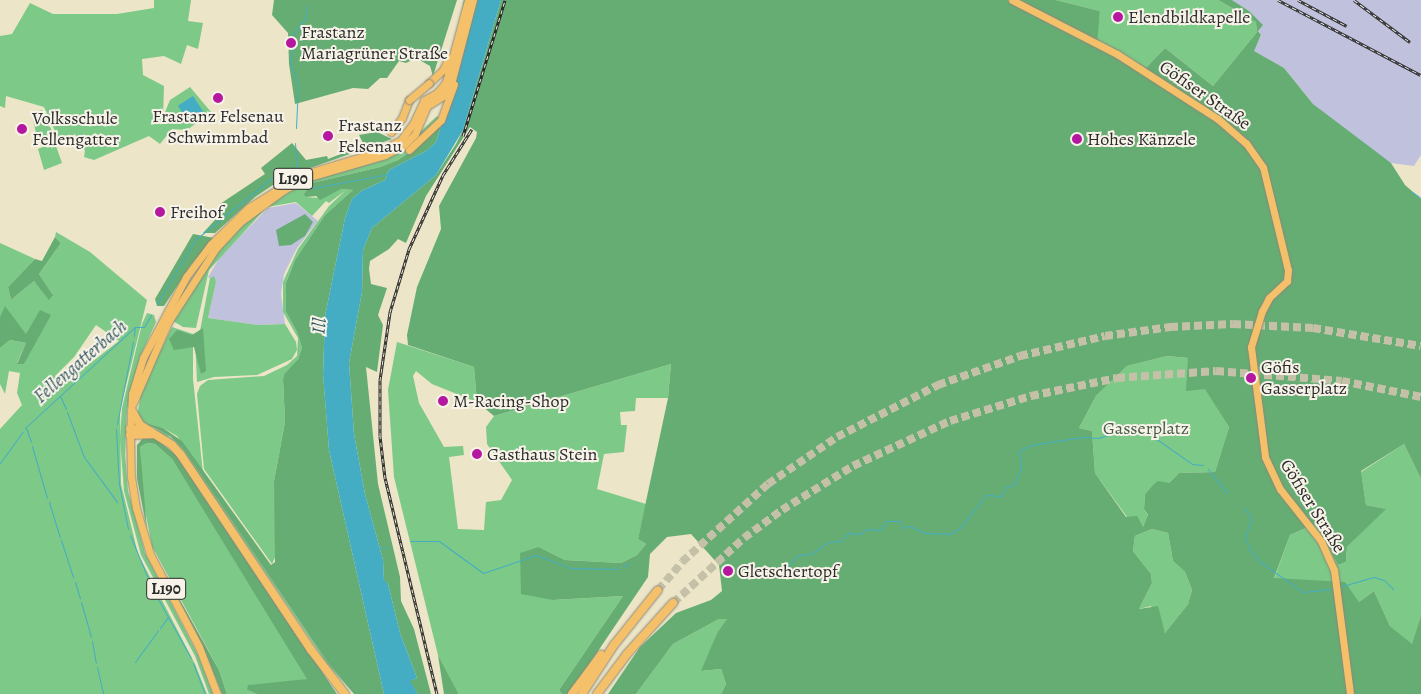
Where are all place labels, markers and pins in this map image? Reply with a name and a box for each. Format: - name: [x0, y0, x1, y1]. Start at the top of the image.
- place label: Elendbildkapelle: [1128, 6, 1250, 28]
- marker: Elendbildkapelle: [1112, 11, 1124, 23]
- place label: Frastanz Mariagrüner Straße: [301, 22, 448, 64]
- marker: Frastanz Mariagrüner Straße: [285, 37, 297, 49]
- marker: Frastanz Felsenau Schwimmbad: [212, 92, 224, 104]
- place label: Frastanz Felsenau Schwimmbad: [152, 106, 284, 148]
- place label: Volksschule Fellengatter: [32, 108, 119, 150]
- place label: Frastanz Felsenau: [338, 115, 402, 158]
- marker: Volksschule Fellengatter: [16, 123, 28, 135]
- place label: Hohes Känzele: [1087, 128, 1196, 150]
- marker: Frastanz Felsenau: [322, 130, 334, 142]
- marker: Hohes Känzele: [1071, 133, 1083, 145]
- place label: Freihof: [170, 201, 223, 223]
- marker: Freihof: [154, 206, 166, 218]
- place label: Göfis Gasserplatz: [1261, 357, 1347, 399]
- marker: Göfis Gasserplatz: [1245, 372, 1257, 384]
- place label: M-Racing-Shop: [453, 390, 569, 412]
- marker: M-Racing-Shop: [437, 395, 449, 407]
- place label: Gasthaus Stein: [487, 443, 597, 465]
- marker: Gasthaus Stein: [471, 448, 483, 460]
- place label: Gletschertopf: [738, 560, 838, 582]
- marker: Gletschertopf: [722, 565, 734, 577]

